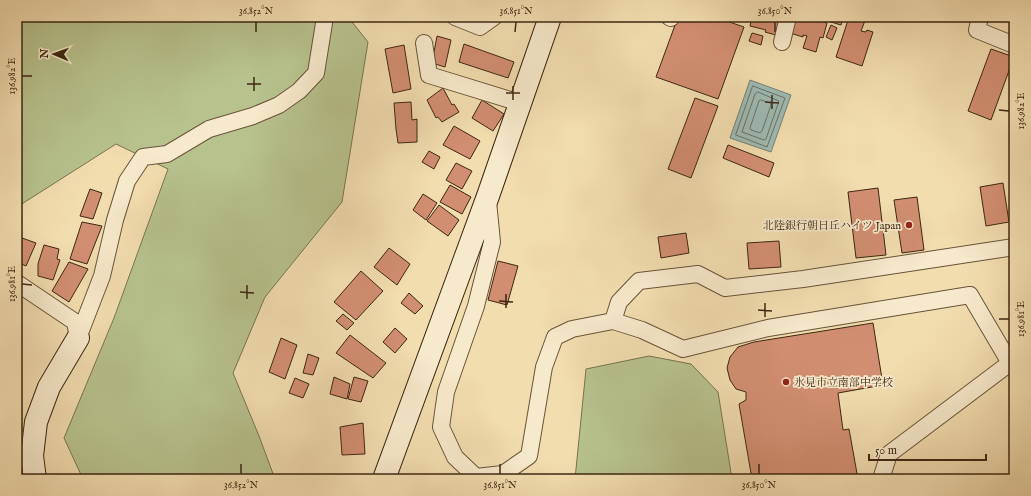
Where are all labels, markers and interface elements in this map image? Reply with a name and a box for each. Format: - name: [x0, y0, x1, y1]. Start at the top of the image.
- text: 36.852°N: [239, 5, 273, 18]
- text: 36.851°N: [499, 5, 533, 18]
- text: 36.850°N: [758, 5, 793, 18]
- north arrow: [34, 34, 74, 74]
- text: N: [38, 48, 52, 60]
- text: 136.982°E: [6, 57, 19, 94]
- text: 136.982°E: [1015, 92, 1028, 129]
- place label: 北陸銀行朝日丘ハイツ Japan: [763, 219, 901, 233]
- marker: 北陸銀行朝日丘ハイツ Japan: [904, 220, 914, 230]
- text: 136.981°E: [6, 266, 19, 302]
- text: 136.981°E: [1015, 301, 1028, 337]
- place label: 氷見市立南部中学校: [794, 376, 893, 390]
- marker: 氷見市立南部中学校: [781, 377, 791, 387]
- scale bar: [869, 436, 986, 462]
- text: 50 m: [875, 443, 897, 458]
- text: 36.852°N: [224, 479, 258, 492]
- text: 36.851°N: [483, 479, 517, 492]
- text: 36.850°N: [742, 479, 777, 492]

